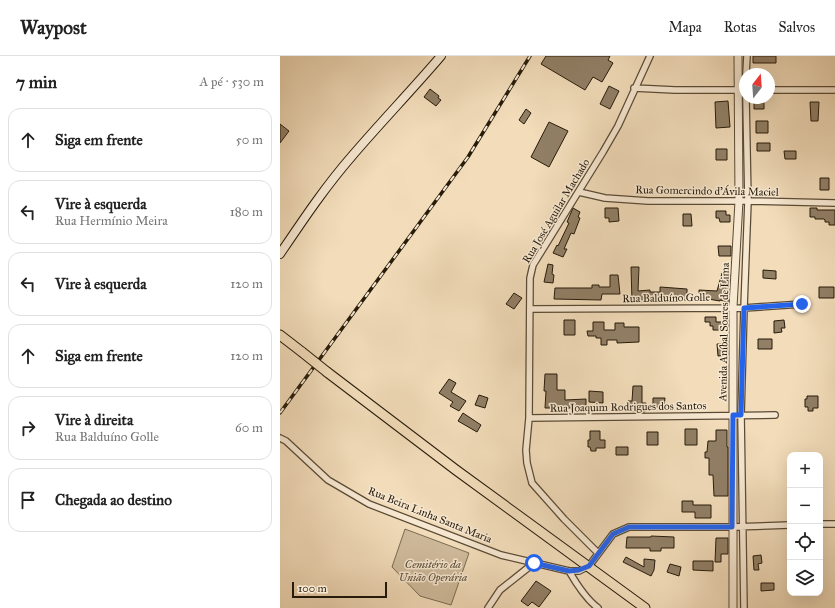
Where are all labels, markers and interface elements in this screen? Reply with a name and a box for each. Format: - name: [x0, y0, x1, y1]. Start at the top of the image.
- text: Waypost: [20, 16, 87, 39]
- text: Mapa: [668, 19, 702, 36]
- text: Rotas: [724, 19, 757, 36]
- text: Salvos: [779, 19, 815, 36]
- north arrow: [739, 68, 775, 104]
- text: 7 min: [16, 72, 57, 93]
- text: A pé · 530 m: [200, 74, 264, 90]
- icon: ahead: [17, 129, 39, 151]
- text: Siga em frente: [55, 131, 143, 149]
- text: 50 m: [236, 132, 263, 148]
- street label: Rua José Aguilar Machado: [520, 156, 593, 266]
- street label: Rua Gomercindo d'Ávila Maciel: [635, 183, 779, 199]
- text: Vire à esquerda: [55, 195, 147, 213]
- icon: left: [17, 201, 39, 223]
- text: 180 m: [230, 204, 263, 220]
- text: Rua Hermínio Meira: [55, 213, 168, 229]
- street label: Avenida Aníbal Soares de Lima: [716, 262, 732, 403]
- icon: left: [17, 273, 39, 295]
- text: Vire à esquerda: [55, 275, 147, 293]
- text: 120 m: [230, 276, 263, 292]
- street label: Rua Balduíno Golle: [622, 291, 710, 305]
- route end: [793, 295, 811, 313]
- icon: ahead: [17, 345, 39, 367]
- text: Siga em frente: [55, 347, 143, 365]
- text: 120 m: [230, 348, 263, 364]
- street label: Rua Joaquim Rodrigues dos Santos: [550, 399, 706, 416]
- text: Vire à direita: [55, 411, 133, 429]
- icon: right: [17, 417, 39, 439]
- text: 60 m: [235, 420, 263, 436]
- text: Rua Balduíno Golle: [55, 429, 159, 445]
- map controls: [787, 452, 823, 596]
- button: +: [787, 452, 823, 488]
- street label: Rua Beira Linha Santa Maria: [366, 484, 494, 546]
- button: −: [787, 488, 823, 524]
- icon: arrive: [17, 489, 39, 511]
- text: Chegada ao destino: [55, 491, 172, 509]
- button: locate: [787, 524, 823, 560]
- route start: [525, 554, 543, 572]
- park label: Cemitério da União Operária: [399, 558, 467, 585]
- button: layers: [787, 560, 823, 596]
- scale bar: [292, 580, 387, 599]
- text: 100 m: [298, 582, 327, 595]

